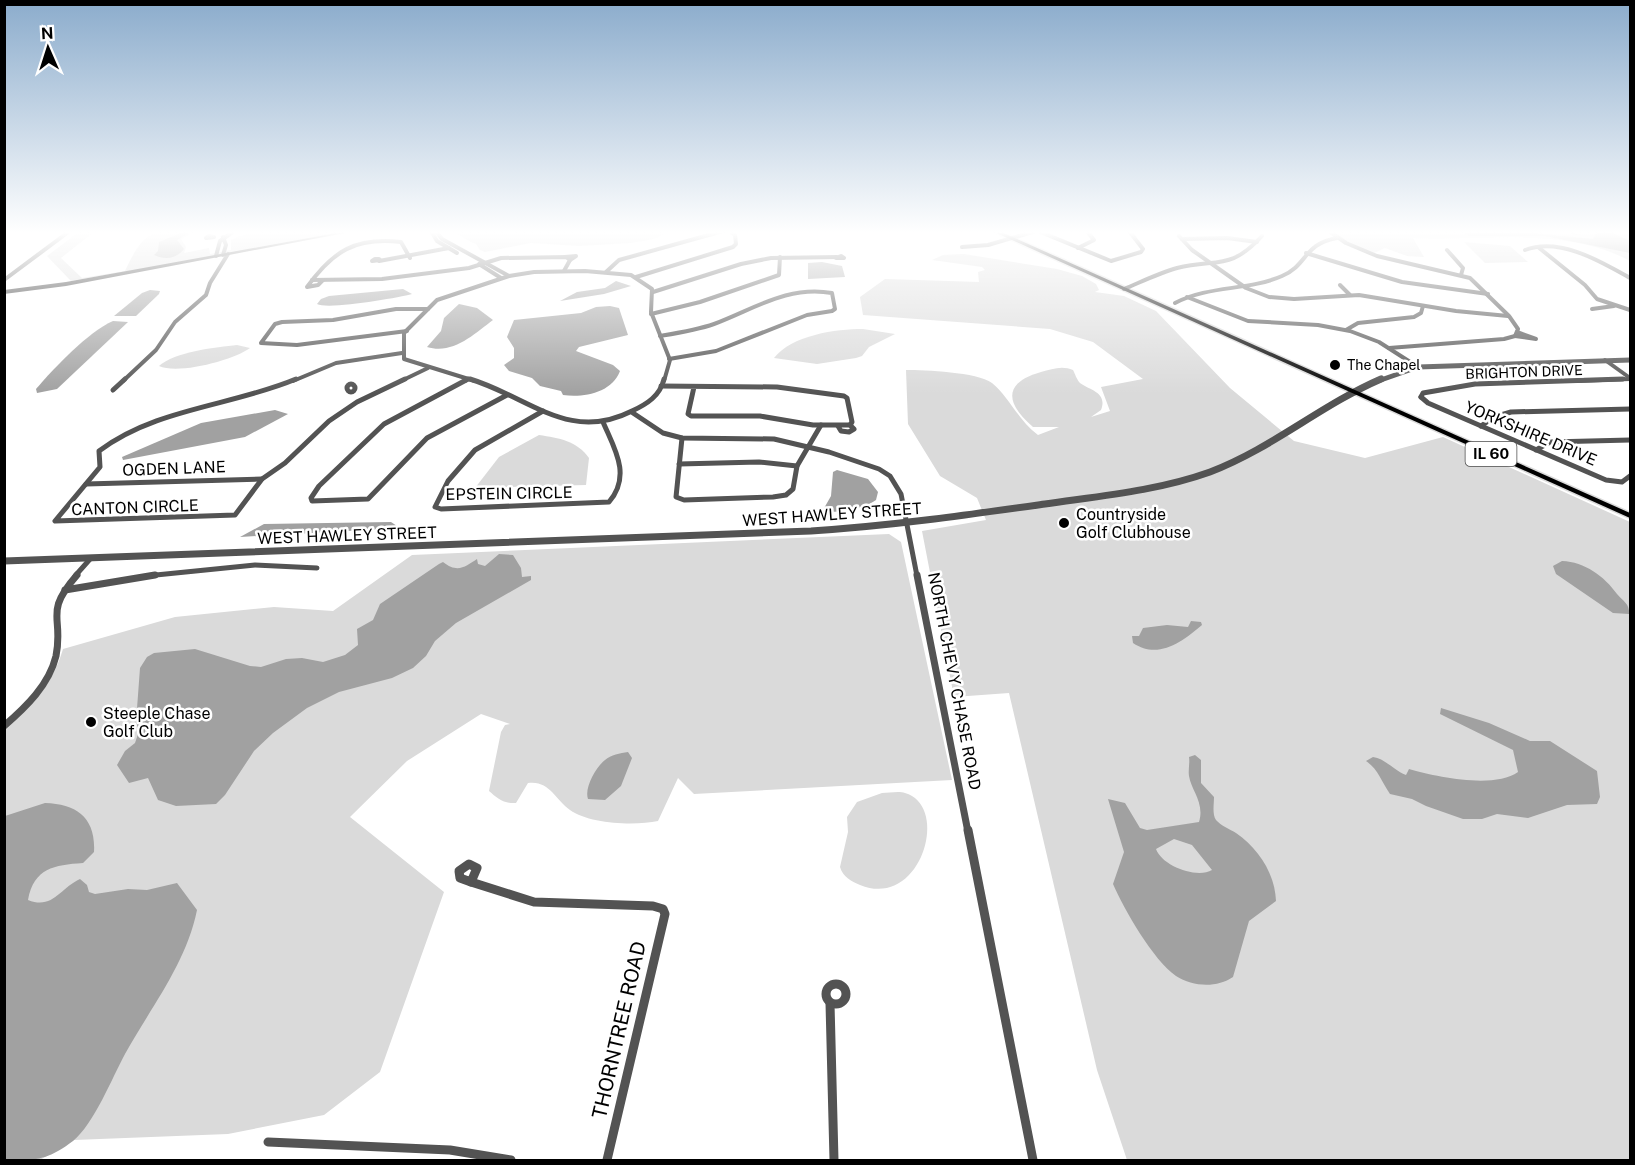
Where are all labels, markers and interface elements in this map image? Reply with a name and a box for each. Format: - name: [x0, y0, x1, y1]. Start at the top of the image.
- north arrow: [18, 18, 78, 78]
- text: N: [40, 24, 54, 43]
- place label: The Chapel: [1347, 357, 1421, 373]
- marker: The Chapel: [1328, 358, 1342, 372]
- street label: BRIGHTON DRIVE: [1465, 362, 1583, 382]
- street label: YORKSHIRE DRIVE: [1462, 397, 1600, 470]
- road number: IL 60: [1466, 442, 1516, 466]
- street label: OGDEN LANE: [122, 457, 226, 480]
- street label: EPSTEIN CIRCLE: [445, 483, 573, 504]
- street label: CANTON CIRCLE: [71, 496, 199, 519]
- street label: WEST HAWLEY STREET: [742, 499, 923, 530]
- place label: Countryside Golf Clubhouse: [1076, 505, 1191, 542]
- marker: Countryside Golf Clubhouse: [1057, 516, 1071, 530]
- street label: WEST HAWLEY STREET: [257, 523, 438, 548]
- street label: NORTH CHEVY CHASE ROAD: [924, 571, 985, 792]
- place label: Steeple Chase Golf Club: [103, 704, 211, 741]
- marker: Steeple Chase Golf Club: [84, 715, 98, 729]
- street label: THORNTREE ROAD: [587, 939, 651, 1121]

